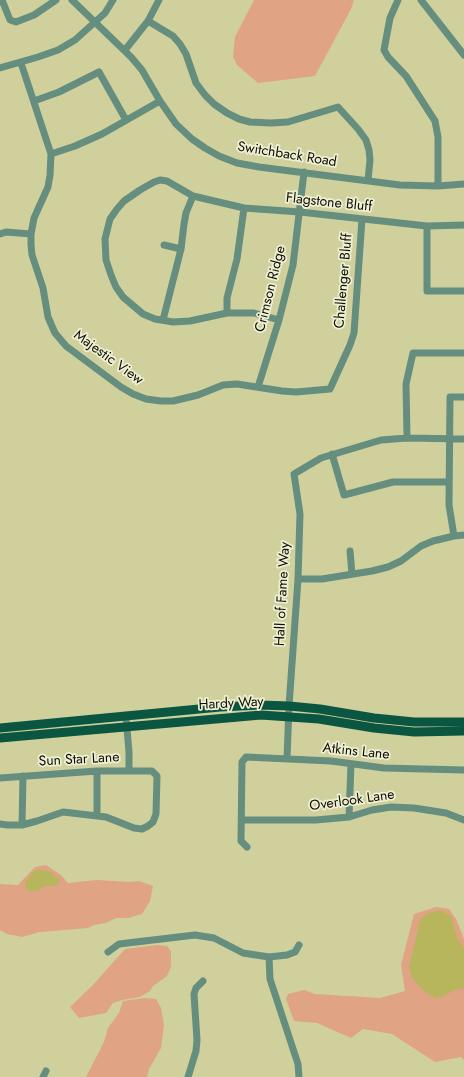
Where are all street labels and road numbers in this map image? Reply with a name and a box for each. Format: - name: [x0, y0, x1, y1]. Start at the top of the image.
- street label: Switchback Road: [236, 139, 338, 171]
- street label: Flagstone Bluff: [285, 190, 373, 216]
- street label: Challenger Bluff: [331, 233, 357, 329]
- street label: Crimson Ridge: [252, 244, 290, 334]
- street label: Majestic View: [70, 327, 146, 389]
- street label: Hall of Fame Way: [272, 542, 294, 646]
- street label: Hardy Way: [198, 694, 264, 714]
- street label: Atkins Lane: [322, 740, 390, 764]
- street label: Sun Star Lane: [38, 749, 120, 771]
- street label: Overlook Lane: [308, 787, 396, 815]

